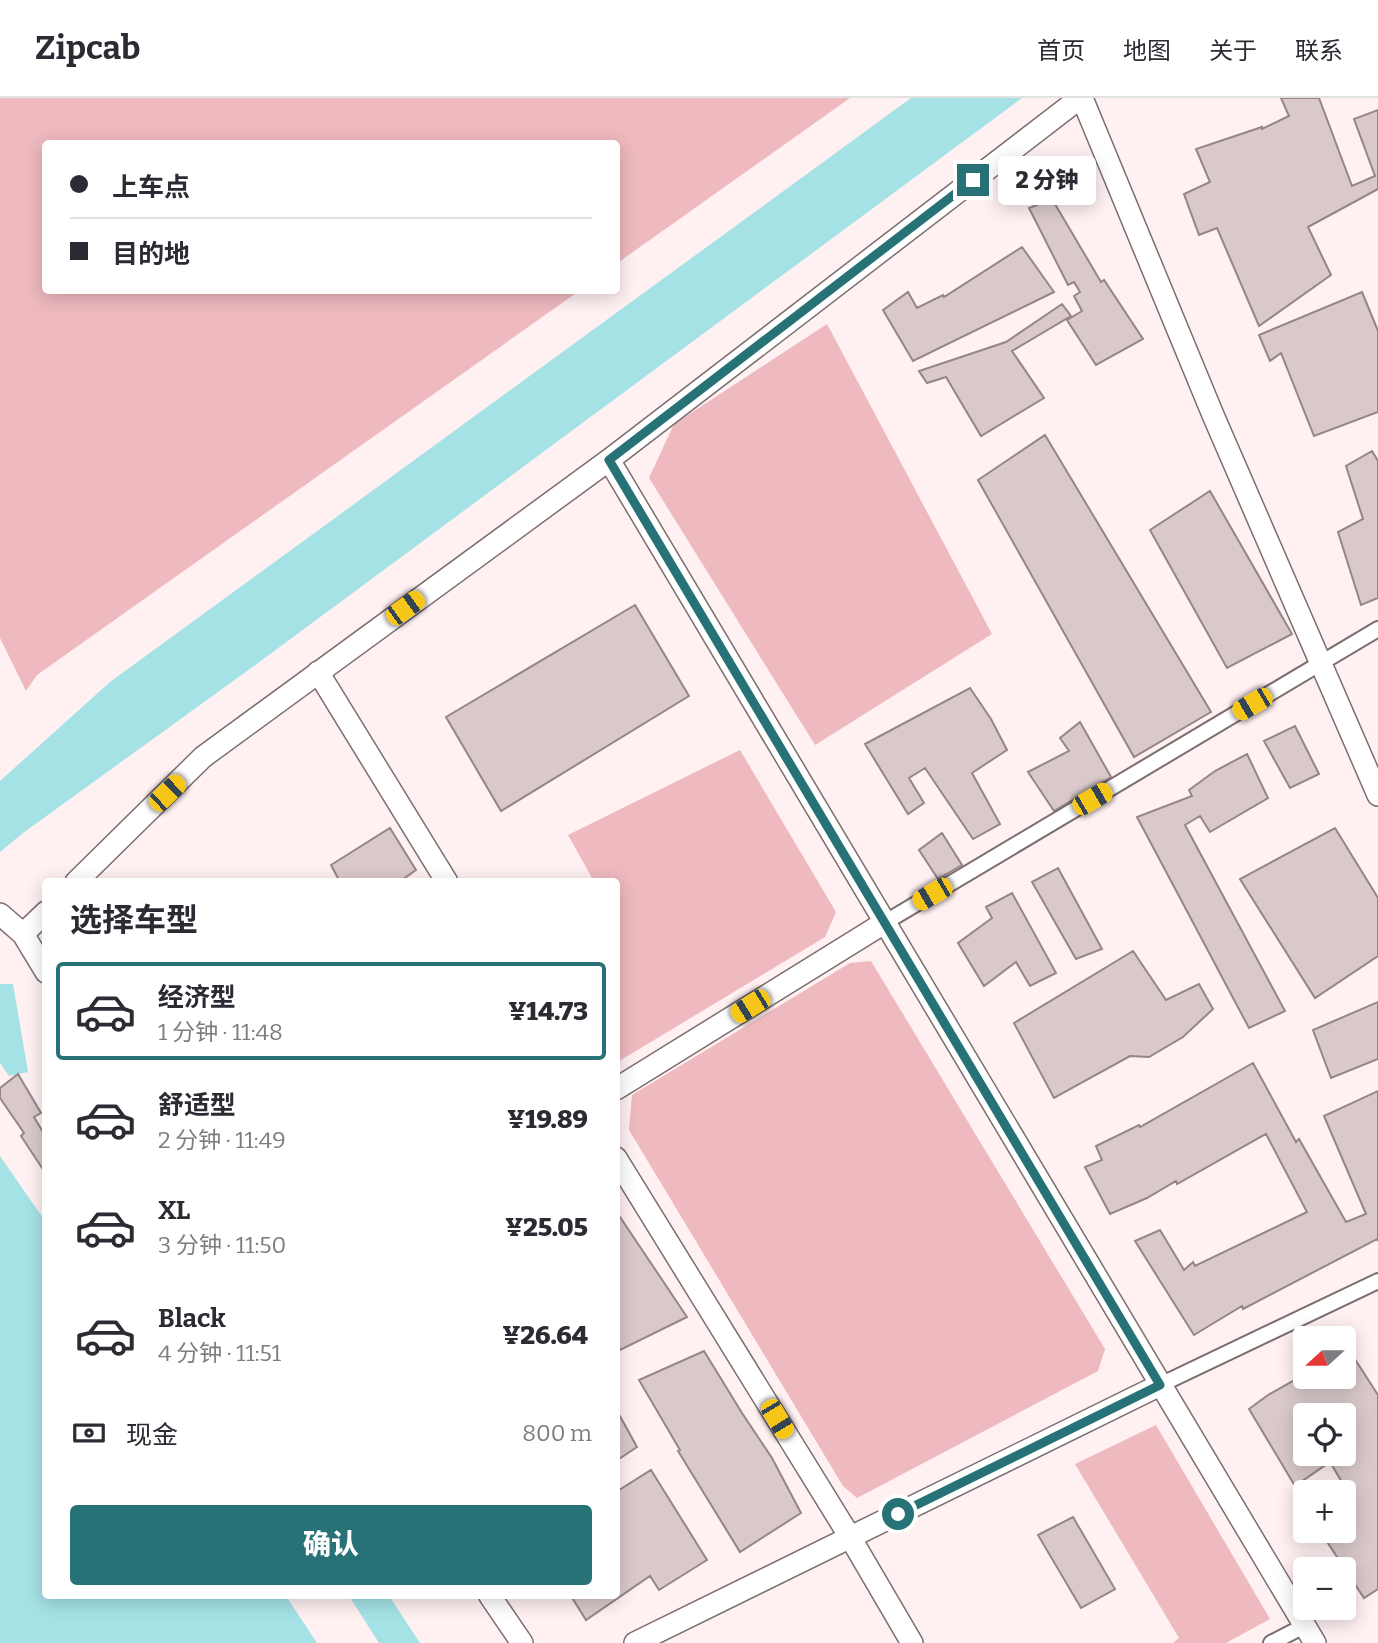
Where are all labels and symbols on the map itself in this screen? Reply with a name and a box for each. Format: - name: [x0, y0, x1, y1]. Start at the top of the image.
- callout: 2 分钟: [998, 155, 1096, 204]
- route end: [957, 164, 989, 196]
- car: [382, 587, 429, 629]
- car: [1229, 684, 1276, 724]
- car: [145, 771, 190, 815]
- car: [1069, 779, 1116, 819]
- car: [909, 874, 956, 914]
- car: [727, 986, 774, 1026]
- north arrow: [1293, 1326, 1356, 1390]
- car: [758, 1396, 797, 1442]
- route start: [882, 1498, 914, 1530]

